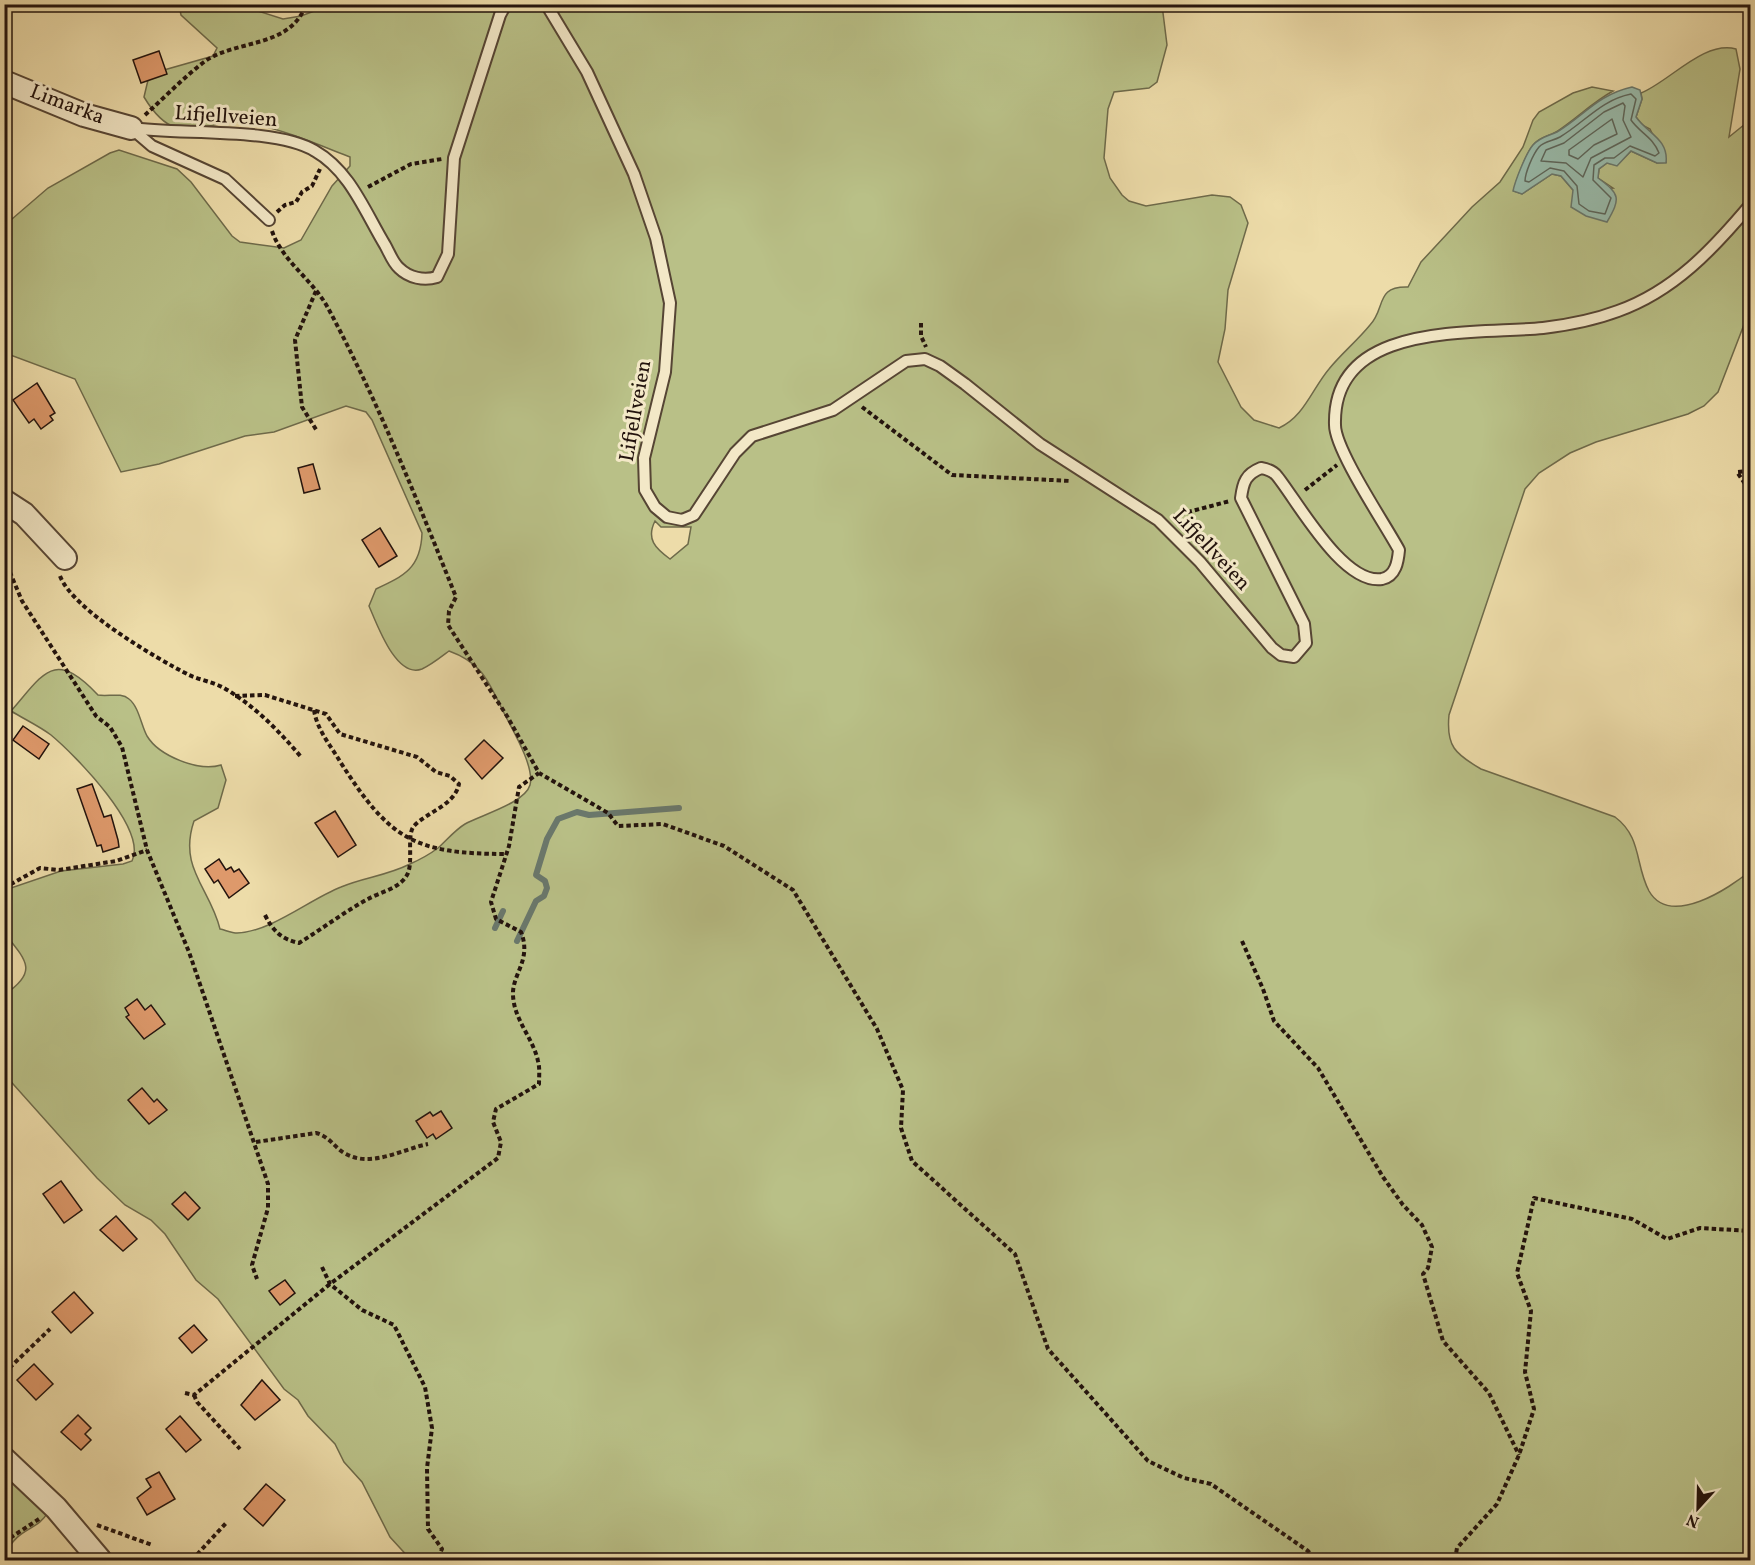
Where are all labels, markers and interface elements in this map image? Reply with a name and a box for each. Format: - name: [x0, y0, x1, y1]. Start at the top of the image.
- street label: Limarka: [25, 78, 109, 132]
- street label: Lifjellveien: [174, 99, 278, 135]
- street label: Lifjellveien: [613, 358, 659, 464]
- street label: Lifjellveien: [1165, 502, 1257, 598]
- north arrow: [1668, 1478, 1728, 1538]
- text: N: [1683, 1508, 1703, 1532]

